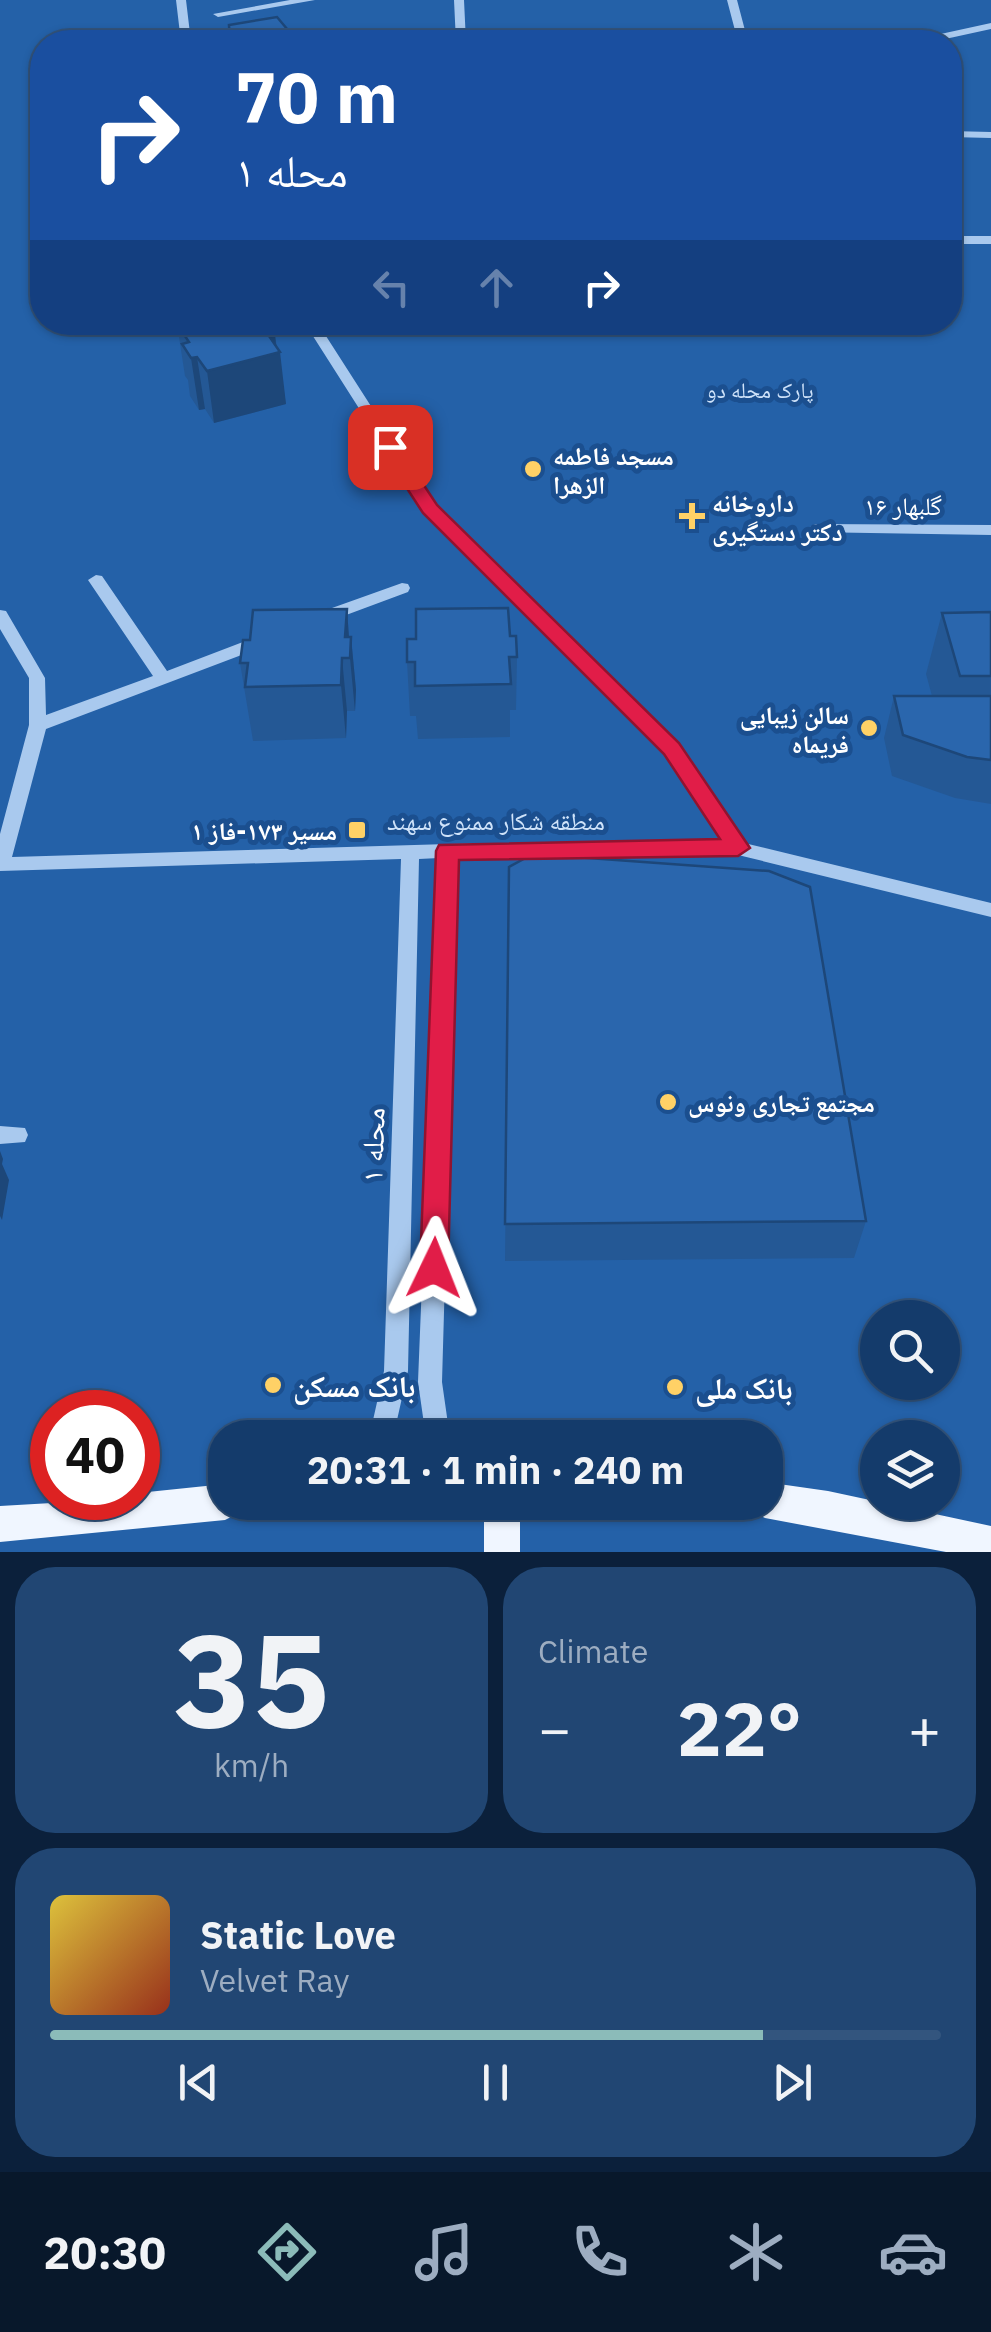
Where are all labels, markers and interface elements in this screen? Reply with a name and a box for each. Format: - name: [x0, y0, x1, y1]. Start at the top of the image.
- text: 70 m: [235, 51, 398, 142]
- icon: right: [70, 70, 200, 200]
- text: محله ۱: [235, 141, 348, 199]
- icon: left: [364, 260, 419, 315]
- icon: ahead: [469, 260, 524, 315]
- icon: right: [574, 260, 629, 315]
- park label: پارک محله دو: [706, 375, 814, 404]
- pin: [348, 405, 433, 490]
- icon: arrive: [363, 420, 418, 475]
- place label: مسجد فاطمه الزهرا: [553, 439, 674, 501]
- marker: مسجد فاطمه الزهرا: [522, 458, 544, 480]
- place label: داروخانه دکتر دستگیری: [712, 486, 843, 548]
- street label: گلبهار ۱۶: [864, 489, 942, 522]
- marker: داروخانه دکتر دستگیری: [681, 505, 703, 527]
- place label: سالن زیبایی فریماه: [740, 698, 849, 760]
- marker: سالن زیبایی فریماه: [858, 717, 880, 739]
- park label: منطقه شکار ممنوع سهند: [387, 804, 605, 837]
- place label: مسیر ۱۷۳-فاز ۱: [191, 814, 337, 847]
- marker: مسیر ۱۷۳-فاز ۱: [346, 819, 368, 841]
- place label: مجتمع تجاری ونوس: [688, 1086, 875, 1120]
- marker: مجتمع تجاری ونوس: [657, 1091, 679, 1113]
- street label: محله ۱: [351, 1107, 393, 1183]
- position arrow: [382, 1216, 486, 1320]
- map controls: [860, 1300, 960, 1520]
- button: search: [860, 1300, 960, 1400]
- place label: بانک مسکن: [293, 1366, 415, 1405]
- place label: بانک ملی: [695, 1368, 793, 1407]
- marker: بانک مسکن: [262, 1374, 284, 1396]
- marker: بانک ملی: [664, 1376, 686, 1398]
- speed limit sign: 40: [30, 1390, 160, 1520]
- button: layers: [860, 1420, 960, 1520]
- text: 20:31 · 1 min · 240 m: [307, 1445, 684, 1494]
- text: 35: [173, 1594, 330, 1763]
- text: Climate: [538, 1630, 648, 1672]
- text: 22°: [677, 1679, 802, 1777]
- text: −: [538, 1693, 571, 1764]
- text: +: [908, 1693, 941, 1764]
- text: km/h: [214, 1744, 289, 1786]
- text: Static Love: [200, 1910, 396, 1959]
- text: Velvet Ray: [200, 1959, 349, 2001]
- icon: previous: [171, 2055, 226, 2110]
- icon: pause: [468, 2055, 523, 2110]
- icon: next: [765, 2055, 820, 2110]
- icon: directions: [252, 2217, 322, 2287]
- icon: music: [409, 2217, 479, 2287]
- icon: phone: [565, 2217, 635, 2287]
- icon: climate: [721, 2217, 791, 2287]
- icon: car: [878, 2217, 948, 2287]
- text: 20:30: [43, 2223, 166, 2281]

